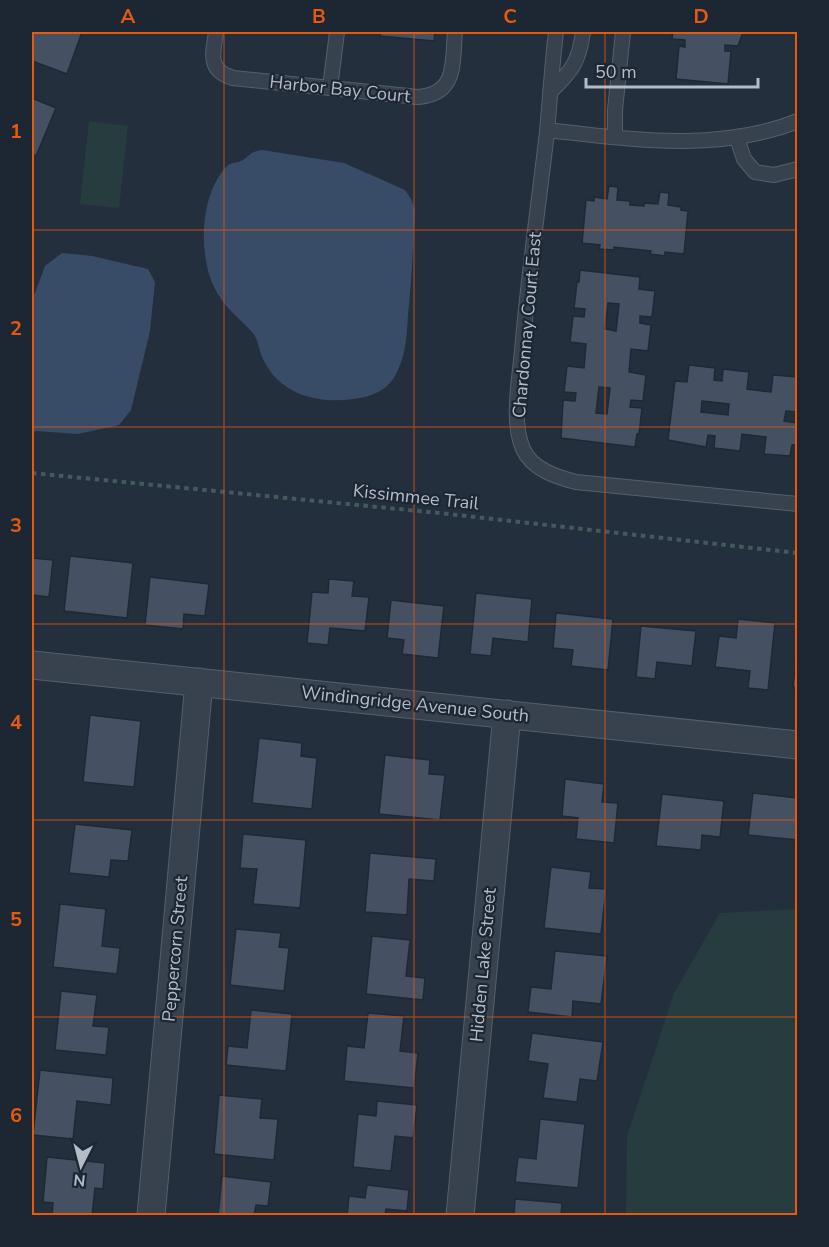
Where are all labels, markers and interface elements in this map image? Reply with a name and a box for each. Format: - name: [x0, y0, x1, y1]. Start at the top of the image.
- text: A: [121, 3, 136, 30]
- text: B: [312, 3, 326, 30]
- text: C: [503, 3, 517, 30]
- text: D: [693, 3, 709, 30]
- scale bar: [586, 51, 758, 89]
- text: 50 m: [595, 60, 637, 84]
- street label: Harbor Bay Court: [268, 70, 412, 108]
- text: 1: [10, 118, 22, 145]
- street label: Chardonnay Court East: [507, 230, 547, 419]
- text: 2: [10, 315, 22, 342]
- street label: Kissimmee Trail: [352, 478, 481, 516]
- text: 3: [10, 512, 22, 539]
- street label: Windingridge Avenue South: [300, 680, 530, 728]
- text: 4: [10, 709, 22, 736]
- street label: Peppercorn Street: [157, 875, 193, 1023]
- street label: Hidden Lake Street: [464, 886, 502, 1043]
- text: 5: [10, 906, 22, 933]
- text: 6: [10, 1102, 22, 1129]
- north arrow: [51, 1136, 111, 1196]
- text: N: [72, 1168, 87, 1191]

